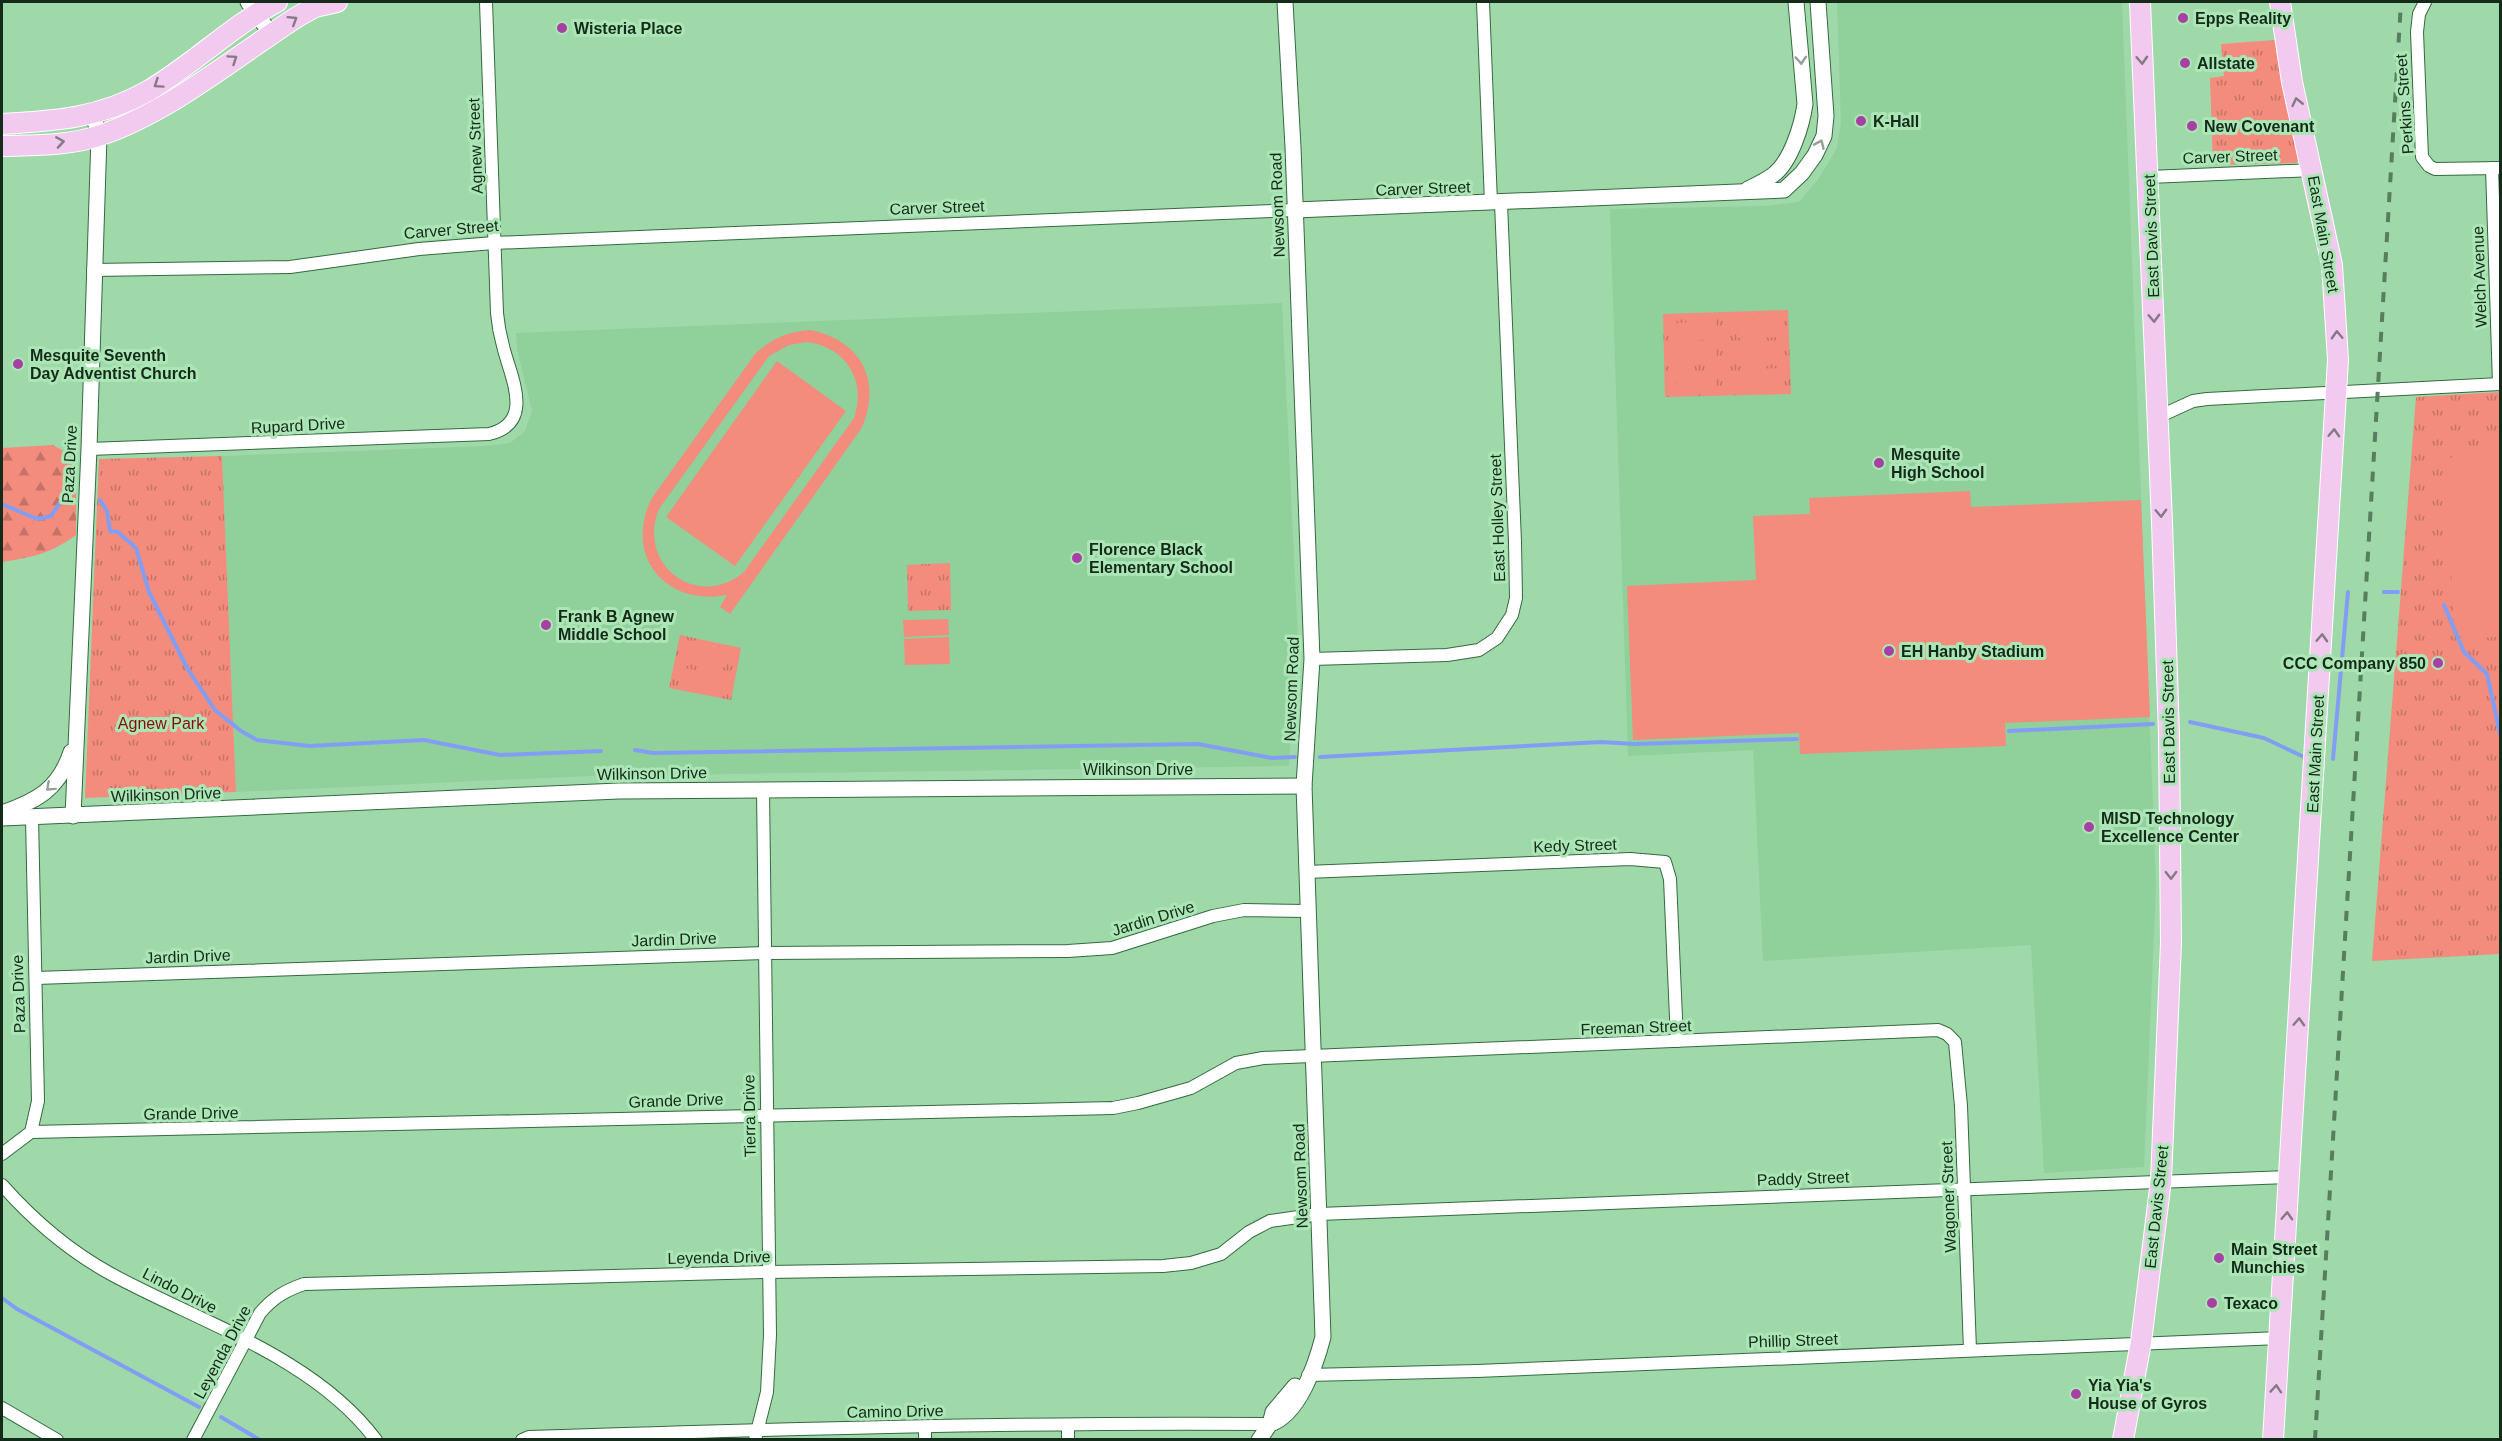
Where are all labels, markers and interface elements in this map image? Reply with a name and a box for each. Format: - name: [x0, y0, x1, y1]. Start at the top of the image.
- place label: Epps Reality: [2195, 10, 2291, 27]
- marker: Epps Reality: [2176, 11, 2190, 25]
- one-way arrow: [286, 17, 297, 28]
- place label: Wisteria Place: [574, 20, 682, 37]
- marker: Wisteria Place: [555, 21, 569, 35]
- street label: Perkins Street: [2392, 53, 2416, 155]
- one-way arrow: [227, 55, 238, 66]
- one-way arrow: [1794, 55, 1807, 64]
- one-way arrow: [2136, 55, 2149, 64]
- place label: Allstate: [2197, 55, 2255, 72]
- marker: Allstate: [2178, 56, 2192, 70]
- one-way arrow: [153, 77, 164, 88]
- street label: Agnew Street: [465, 97, 486, 194]
- one-way arrow: [2291, 97, 2304, 107]
- place label: K-Hall: [1873, 113, 1919, 130]
- marker: K-Hall: [1854, 114, 1868, 128]
- place label: New Covenant: [2204, 118, 2315, 135]
- marker: New Covenant: [2185, 119, 2199, 133]
- one-way arrow: [55, 137, 64, 149]
- one-way arrow: [1813, 140, 1825, 151]
- street label: Carver Street: [2182, 146, 2278, 167]
- street label: Newsom Road: [1267, 152, 1288, 258]
- street label: East Davis Street: [2141, 173, 2162, 298]
- street label: East Main Street: [2305, 174, 2342, 294]
- street label: Carver Street: [1375, 178, 1471, 199]
- street label: Carver Street: [889, 197, 985, 218]
- street label: Carver Street: [403, 217, 500, 242]
- street label: Welch Avenue: [2469, 226, 2490, 328]
- one-way arrow: [2148, 313, 2161, 322]
- one-way arrow: [2331, 330, 2343, 339]
- place label: Mesquite Seventh Day Adventist Church: [30, 347, 197, 382]
- marker: Mesquite Seventh Day Adventist Church: [11, 357, 25, 371]
- street label: Rupard Drive: [251, 415, 346, 436]
- street label: Paza Drive: [59, 424, 80, 504]
- one-way arrow: [2328, 429, 2341, 438]
- place label: Mesquite High School: [1891, 446, 1984, 481]
- street label: East Holley Street: [1487, 453, 1508, 582]
- marker: Mesquite High School: [1872, 456, 1886, 470]
- one-way arrow: [2155, 508, 2168, 517]
- place label: Florence Black Elementary School: [1089, 541, 1233, 576]
- marker: Florence Black Elementary School: [1070, 551, 1084, 565]
- place label: Frank B Agnew Middle School: [558, 608, 674, 643]
- marker: Frank B Agnew Middle School: [539, 618, 553, 632]
- one-way arrow: [2316, 634, 2329, 643]
- street label: Newsom Road: [1281, 636, 1302, 742]
- place label: EH Hanby Stadium: [1901, 643, 2044, 660]
- marker: EH Hanby Stadium: [1882, 644, 1896, 658]
- place label: CCC Company 850: [2283, 655, 2426, 672]
- marker: CCC Company 850: [2431, 656, 2445, 670]
- street label: East Davis Street: [2159, 660, 2178, 784]
- street label: East Main Street: [2304, 694, 2327, 814]
- park label: Agnew Park: [118, 715, 205, 732]
- street label: Wilkinson Drive: [1083, 761, 1193, 778]
- street label: Wilkinson Drive: [597, 764, 707, 783]
- one-way arrow: [47, 780, 57, 791]
- street label: Wilkinson Drive: [111, 784, 221, 805]
- place label: MISD Technology Excellence Center: [2101, 810, 2239, 845]
- marker: MISD Technology Excellence Center: [2082, 820, 2096, 834]
- street label: Kedy Street: [1533, 836, 1618, 855]
- one-way arrow: [2164, 871, 2177, 880]
- street label: Jardin Drive: [1110, 898, 1197, 939]
- street label: Jardin Drive: [631, 930, 717, 949]
- street label: Jardin Drive: [145, 947, 231, 966]
- street label: Paza Drive: [9, 954, 28, 1033]
- street label: Freeman Street: [1580, 1017, 1692, 1038]
- one-way arrow: [2293, 1017, 2306, 1026]
- street label: Tierra Drive: [740, 1074, 759, 1158]
- street label: Grande Drive: [628, 1090, 724, 1111]
- street label: Grande Drive: [143, 1104, 239, 1123]
- street label: Newsom Road: [1290, 1123, 1311, 1229]
- street label: Wagoner Street: [1938, 1140, 1959, 1253]
- street label: East Davis Street: [2142, 1144, 2171, 1269]
- street label: Paddy Street: [1756, 1168, 1850, 1189]
- one-way arrow: [2280, 1212, 2293, 1221]
- place label: Main Street Munchies: [2231, 1241, 2318, 1276]
- street label: Leyenda Drive: [667, 1248, 771, 1267]
- marker: Main Street Munchies: [2212, 1251, 2226, 1265]
- street label: Lindo Drive: [140, 1264, 220, 1316]
- place label: Texaco: [2224, 1295, 2278, 1312]
- marker: Texaco: [2205, 1296, 2219, 1310]
- street label: Leyenda Drive: [191, 1303, 254, 1402]
- street label: Phillip Street: [1748, 1330, 1839, 1351]
- place label: Yia Yia's House of Gyros: [2088, 1377, 2207, 1412]
- one-way arrow: [2270, 1384, 2283, 1393]
- marker: Yia Yia's House of Gyros: [2069, 1387, 2083, 1401]
- street label: Camino Drive: [846, 1402, 944, 1421]

